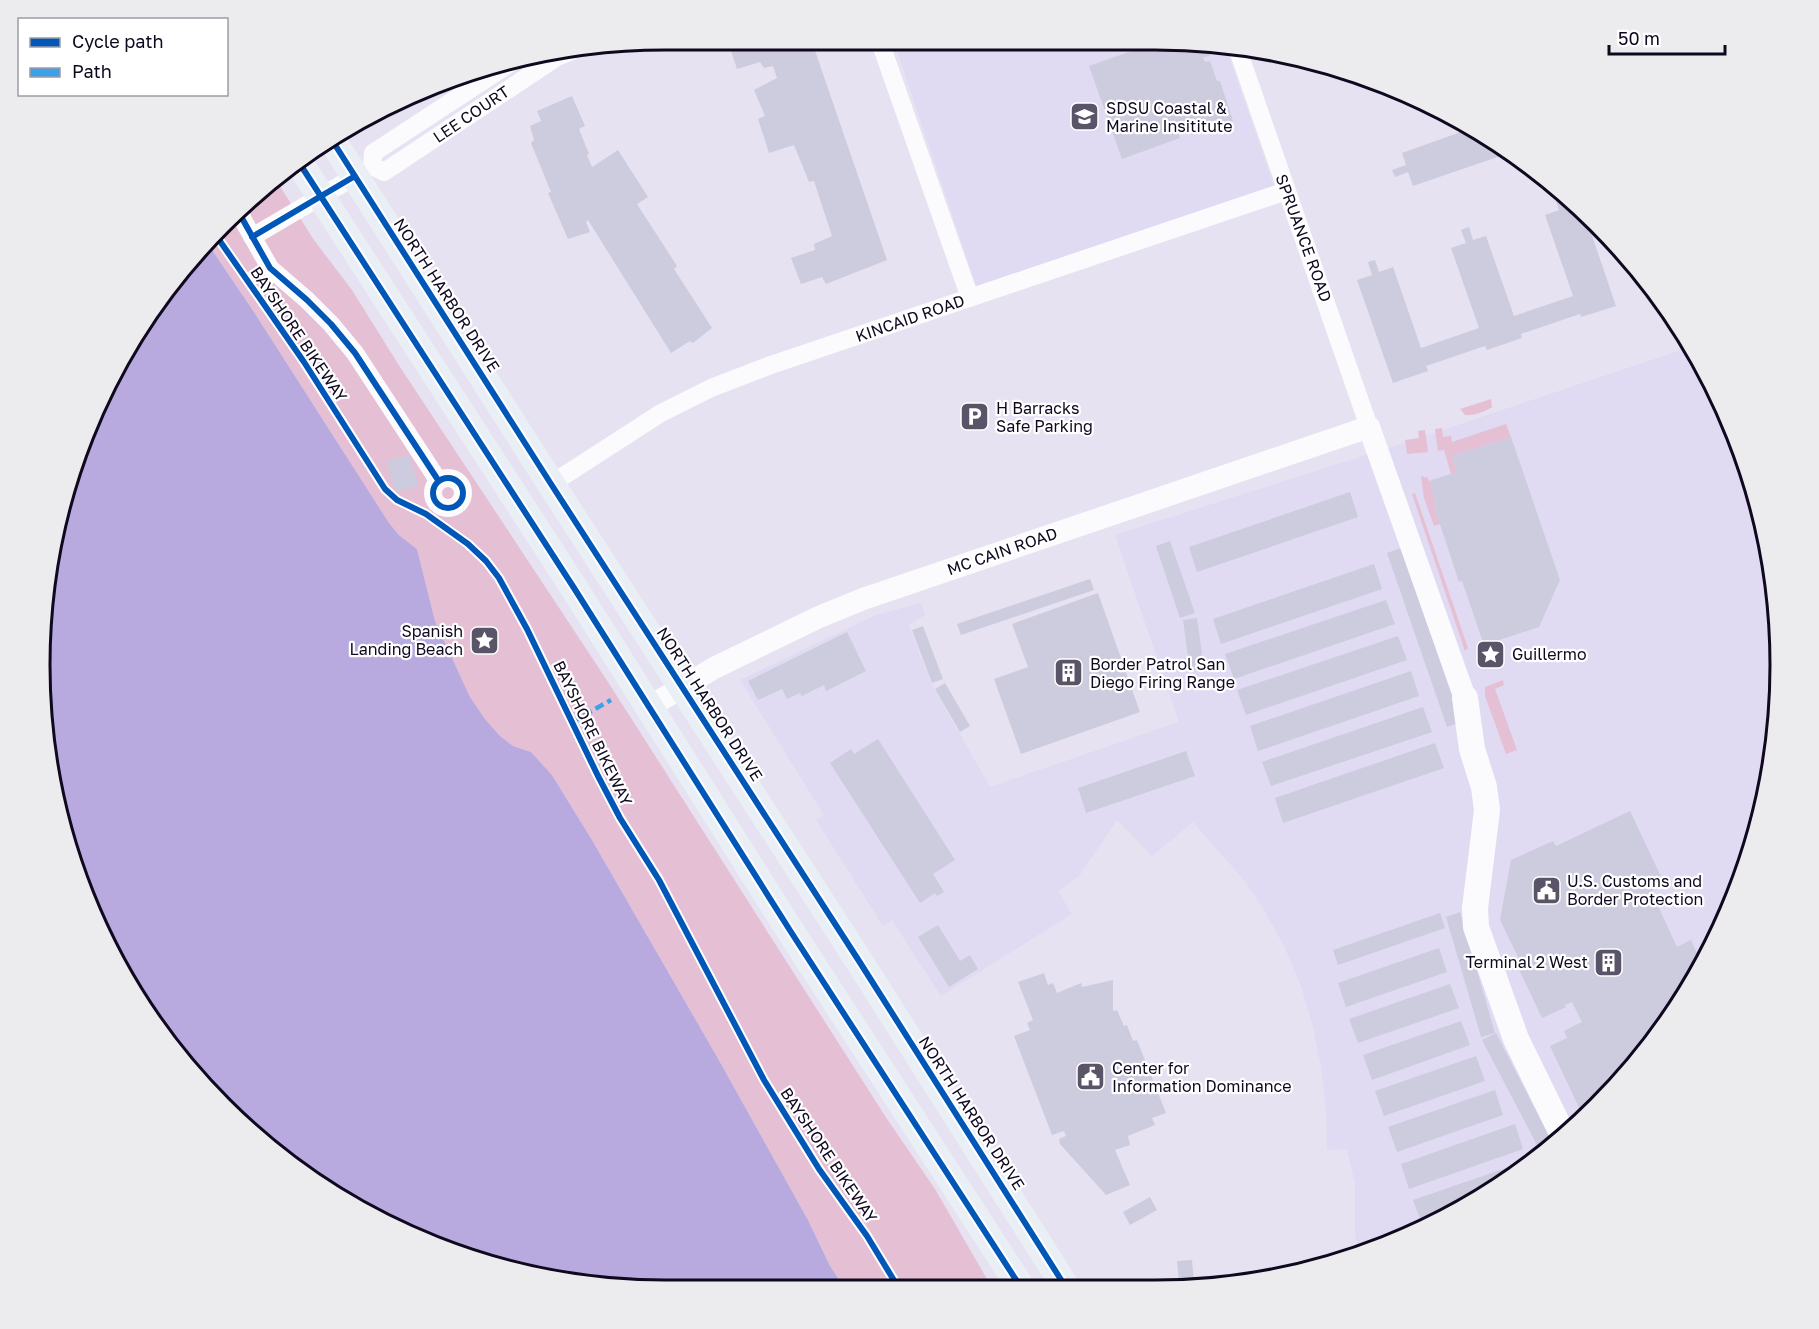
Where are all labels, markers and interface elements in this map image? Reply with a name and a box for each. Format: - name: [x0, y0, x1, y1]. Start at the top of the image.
- legend: [18, 18, 228, 96]
- scale bar: [1609, 18, 1724, 56]
- text: 50 m: [1618, 27, 1660, 49]
- text: Cycle path: [72, 30, 164, 52]
- text: Path: [72, 60, 112, 82]
- street label: LEE COURT: [429, 81, 513, 147]
- place label: SDSU Coastal & Marine Insititute: [1106, 98, 1233, 136]
- school or university icon: SDSU Coastal & Marine Insititute: [1069, 101, 1101, 133]
- street label: SPRUANCE ROAD: [1272, 171, 1336, 305]
- street label: NORTH HARBOR DRIVE: [390, 214, 504, 376]
- street label: BAYSHORE BIKEWAY: [246, 263, 352, 406]
- street label: KINCAID ROAD: [853, 290, 967, 346]
- place label: H Barracks Safe Parking: [996, 398, 1093, 436]
- parking icon: H Barracks Safe Parking: [959, 401, 991, 433]
- street label: MC CAIN ROAD: [944, 523, 1060, 579]
- place label: Spanish Landing Beach: [349, 621, 463, 659]
- street label: NORTH HARBOR DRIVE: [653, 623, 767, 785]
- place icon: Spanish Landing Beach: [468, 624, 500, 656]
- place icon: Guillermo: [1475, 638, 1507, 670]
- place label: Guillermo: [1512, 644, 1587, 664]
- place label: Border Patrol San Diego Firing Range: [1090, 654, 1235, 692]
- street label: BAYSHORE BIKEWAY: [549, 657, 637, 809]
- building icon: Border Patrol San Diego Firing Range: [1053, 657, 1085, 689]
- place label: U.S. Customs and Border Protection: [1567, 871, 1703, 909]
- public building icon: U.S. Customs and Border Protection: [1530, 874, 1562, 906]
- building icon: Terminal 2 West: [1593, 946, 1625, 978]
- place label: Terminal 2 West: [1465, 952, 1588, 972]
- street label: NORTH HARBOR DRIVE: [915, 1032, 1029, 1194]
- place label: Center for Information Dominance: [1112, 1058, 1292, 1096]
- public building icon: Center for Information Dominance: [1075, 1061, 1107, 1093]
- street label: BAYSHORE BIKEWAY: [776, 1084, 882, 1227]

